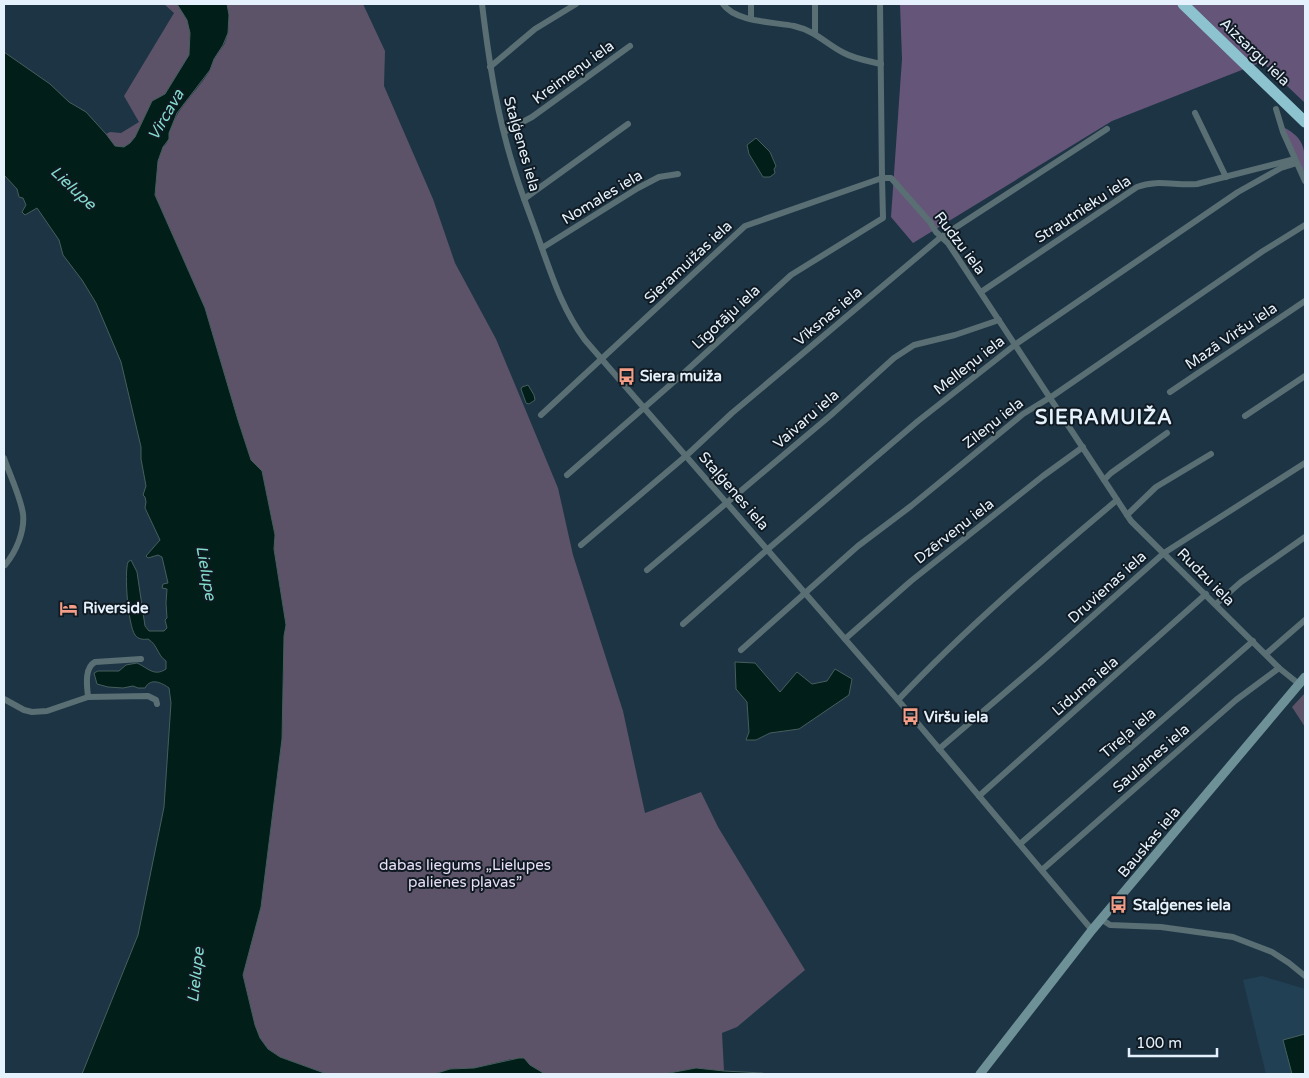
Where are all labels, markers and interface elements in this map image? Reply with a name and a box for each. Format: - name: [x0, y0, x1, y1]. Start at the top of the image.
- street label: Aizsargu iela: [1216, 14, 1294, 90]
- street label: Kreimeņu iela: [529, 36, 617, 108]
- water label: Vircava: [143, 85, 189, 144]
- street label: Staļģenes iela: [500, 94, 544, 194]
- water label: Lielupe: [46, 162, 101, 215]
- street label: Nomales iela: [558, 166, 646, 228]
- street label: Strautnieku iela: [1032, 171, 1134, 247]
- street label: Rudzu iela: [930, 208, 990, 278]
- street label: Sieramuižas iela: [640, 217, 736, 307]
- street label: Līgotāju iela: [688, 281, 764, 353]
- street label: Vīksnas iela: [791, 283, 865, 349]
- street label: Mazā Viršu iela: [1182, 299, 1280, 373]
- street label: Melleņu iela: [930, 332, 1008, 398]
- bus stop icon: Siera muiža: [616, 366, 636, 386]
- place label: Siera muiža: [640, 367, 722, 385]
- street label: Vaivaru iela: [769, 386, 843, 452]
- street label: Zileņu iela: [959, 394, 1027, 452]
- district label: SIERAMUIŽA: [1035, 405, 1173, 430]
- street label: Staļģenes iela: [695, 448, 773, 534]
- street label: Dzērveņu iela: [911, 494, 997, 568]
- water label: Lielupe: [191, 544, 221, 603]
- street label: Rudzu iela: [1173, 544, 1239, 610]
- street label: Druvienas iela: [1064, 547, 1150, 627]
- hotel icon: Riverside: [59, 598, 79, 618]
- place label: Riverside: [83, 599, 149, 617]
- street label: Līduma iela: [1048, 652, 1122, 720]
- street label: Tīreļa iela: [1096, 704, 1160, 762]
- bus stop icon: Viršu iela: [900, 707, 920, 727]
- place label: Viršu iela: [924, 708, 988, 726]
- street label: Saulaines iela: [1109, 720, 1193, 796]
- street label: Bauskas iela: [1114, 803, 1184, 881]
- park label: dabas liegums „Lielupes palienes pļavas”: [379, 856, 551, 891]
- bus stop icon: Staļģenes iela: [1109, 895, 1129, 915]
- place label: Staļģenes iela: [1133, 896, 1231, 915]
- water label: Lielupe: [183, 946, 209, 1003]
- scale bar: [1129, 1026, 1216, 1058]
- text: 100 m: [1136, 1034, 1182, 1052]

